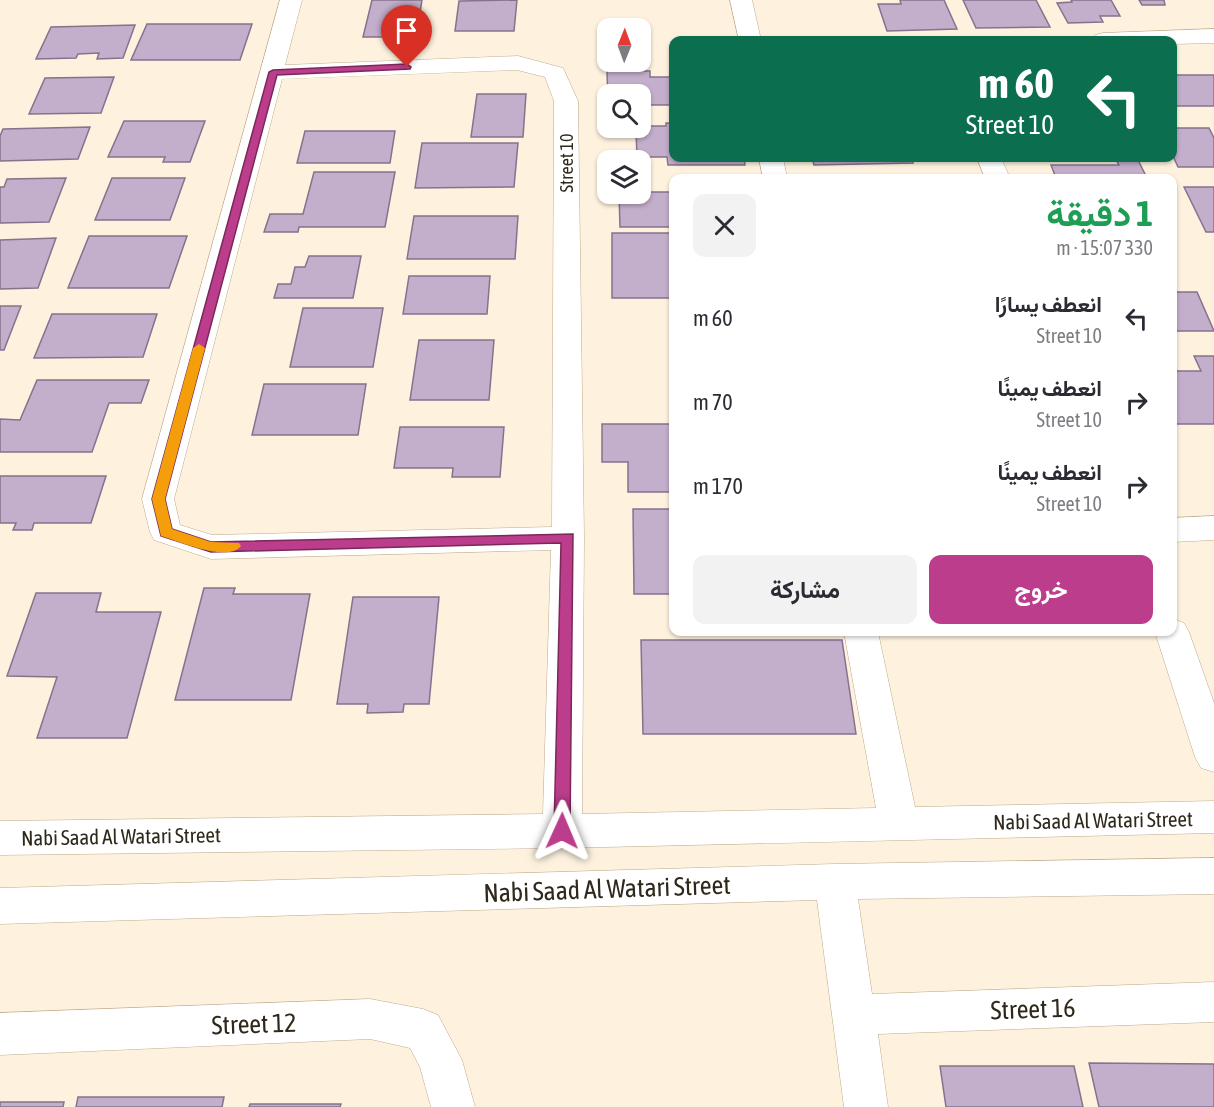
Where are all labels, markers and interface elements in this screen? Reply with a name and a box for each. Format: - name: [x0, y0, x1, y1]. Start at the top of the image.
- pin: [381, 5, 432, 67]
- icon: arrive: [390, 14, 423, 47]
- north arrow: [597, 18, 651, 72]
- map controls: [597, 18, 651, 204]
- text: 60 m: [979, 59, 1054, 107]
- icon: left: [1075, 60, 1153, 138]
- button: search: [597, 84, 651, 138]
- text: Street 10: [966, 109, 1054, 140]
- street label: Street 10: [556, 134, 577, 192]
- button: layers: [597, 150, 651, 204]
- text: 1 دقيقة: [1046, 192, 1153, 234]
- button: close: [693, 194, 756, 257]
- text: 330 m · 15:07: [1056, 236, 1153, 259]
- text: انعطف يسارًا: [995, 291, 1102, 317]
- icon: left: [1120, 302, 1153, 335]
- text: 60 m: [693, 305, 733, 331]
- text: Street 10: [1037, 324, 1102, 347]
- text: انعطف يمينًا: [998, 375, 1102, 401]
- icon: right: [1120, 386, 1153, 419]
- text: 70 m: [693, 389, 733, 415]
- text: Street 10: [1037, 408, 1102, 431]
- text: انعطف يمينًا: [998, 459, 1102, 485]
- icon: right: [1120, 470, 1153, 503]
- text: 170 m: [693, 473, 743, 499]
- text: Street 10: [1037, 492, 1102, 515]
- button: مشاركة: [693, 555, 917, 624]
- button: خروج: [929, 555, 1153, 624]
- position arrow: [530, 799, 594, 863]
- street label: Nabi Saad Al Watari Street: [993, 806, 1193, 834]
- street label: Nabi Saad Al Watari Street: [21, 822, 221, 850]
- street label: Nabi Saad Al Watari Street: [483, 870, 731, 908]
- street label: Street 16: [990, 993, 1076, 1025]
- street label: Street 12: [211, 1008, 297, 1040]

